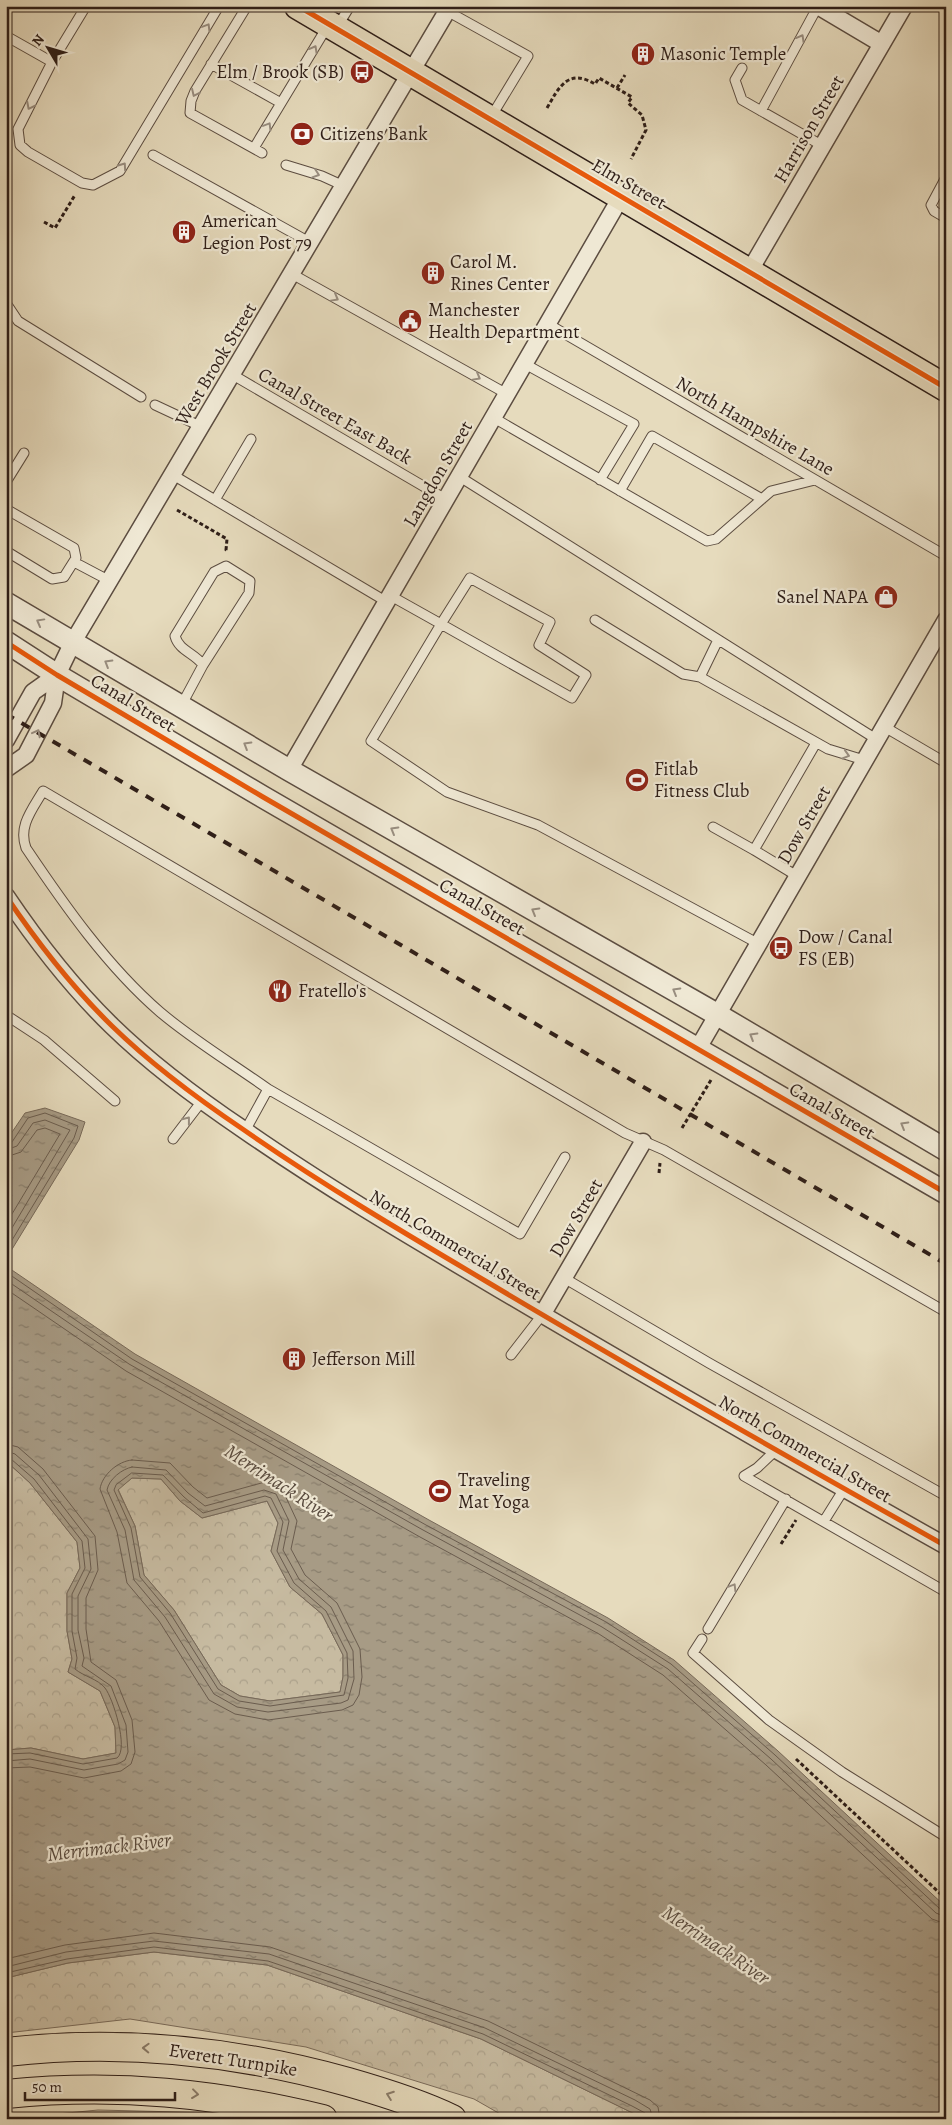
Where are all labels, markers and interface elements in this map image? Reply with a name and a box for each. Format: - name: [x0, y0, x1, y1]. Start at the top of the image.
- north arrow: [22, 22, 72, 72]
- one-way arrow: [200, 23, 210, 32]
- text: N: [28, 30, 49, 50]
- one-way arrow: [795, 34, 805, 43]
- building icon: Masonic Temple: [630, 41, 656, 67]
- place label: Masonic Temple: [660, 41, 786, 67]
- one-way arrow: [308, 46, 318, 55]
- place label: Elm / Brook (SB): [216, 59, 344, 85]
- bus stop icon: Elm / Brook (SB): [349, 59, 375, 85]
- street label: Harrison Street: [768, 70, 850, 188]
- one-way arrow: [190, 88, 201, 97]
- one-way arrow: [26, 101, 36, 110]
- bank icon: Citizens Bank: [289, 121, 315, 147]
- place label: Citizens Bank: [320, 121, 428, 147]
- one-way arrow: [261, 122, 271, 131]
- street label: Elm Street: [587, 152, 671, 216]
- one-way arrow: [117, 162, 126, 172]
- one-way arrow: [311, 168, 320, 178]
- place label: American Legion Post 79: [201, 208, 312, 256]
- building icon: American Legion Post 79: [171, 219, 197, 245]
- place label: Carol M. Rines Center: [450, 249, 550, 297]
- building icon: Carol M. Rines Center: [420, 260, 446, 286]
- one-way arrow: [330, 291, 339, 301]
- street label: West Brook Street: [168, 297, 263, 431]
- place label: Manchester Health Department: [428, 297, 579, 345]
- public building icon: Manchester Health Department: [397, 308, 423, 334]
- street label: Canal Street East Back: [253, 361, 417, 471]
- street label: North Hampshire Lane: [671, 370, 839, 482]
- one-way arrow: [471, 371, 480, 381]
- street label: Langdon Street: [397, 416, 479, 532]
- place label: Sanel NAPA: [776, 584, 869, 610]
- shop icon: Sanel NAPA: [873, 584, 899, 610]
- one-way arrow: [36, 619, 45, 629]
- one-way arrow: [104, 659, 113, 669]
- street label: Canal Street: [86, 667, 180, 739]
- one-way arrow: [31, 729, 41, 738]
- one-way arrow: [244, 742, 253, 752]
- one-way arrow: [841, 749, 849, 759]
- place label: Fitlab Fitness Club: [654, 756, 749, 804]
- sports icon: Fitlab Fitness Club: [624, 767, 650, 793]
- street label: Dow Street: [771, 781, 837, 869]
- one-way arrow: [390, 826, 399, 836]
- street label: Canal Street: [434, 872, 530, 942]
- one-way arrow: [531, 907, 540, 917]
- place label: Dow / Canal FS (EB): [798, 924, 893, 972]
- bus stop icon: Dow / Canal FS (EB): [768, 935, 794, 961]
- restaurant icon: Fratello's: [267, 978, 293, 1004]
- place label: Fratello's: [298, 978, 367, 1004]
- one-way arrow: [672, 987, 681, 997]
- one-way arrow: [749, 1032, 758, 1042]
- street label: Canal Street: [784, 1076, 880, 1146]
- one-way arrow: [182, 1116, 191, 1125]
- one-way arrow: [900, 1121, 909, 1131]
- street label: Dow Street: [543, 1174, 609, 1262]
- street label: North Commercial Street: [364, 1183, 546, 1307]
- building icon: Jefferson Mill: [281, 1346, 307, 1372]
- place label: Jefferson Mill: [312, 1346, 416, 1372]
- street label: North Commercial Street: [714, 1389, 896, 1509]
- water label: Merrimack River: [220, 1438, 339, 1529]
- place label: Traveling Mat Yoga: [458, 1467, 530, 1515]
- sports icon: Traveling Mat Yoga: [427, 1478, 453, 1504]
- one-way arrow: [727, 1583, 737, 1592]
- water label: Merrimack River: [46, 1826, 173, 1868]
- water label: Merrimack River: [657, 1899, 776, 1992]
- street label: Everett Turnpike: [167, 2037, 299, 2083]
- one-way arrow: [141, 2043, 149, 2053]
- scale bar: [25, 2070, 175, 2102]
- text: 50 m: [32, 2077, 62, 2097]
- one-way arrow: [191, 2088, 199, 2099]
- one-way arrow: [386, 2091, 395, 2101]

